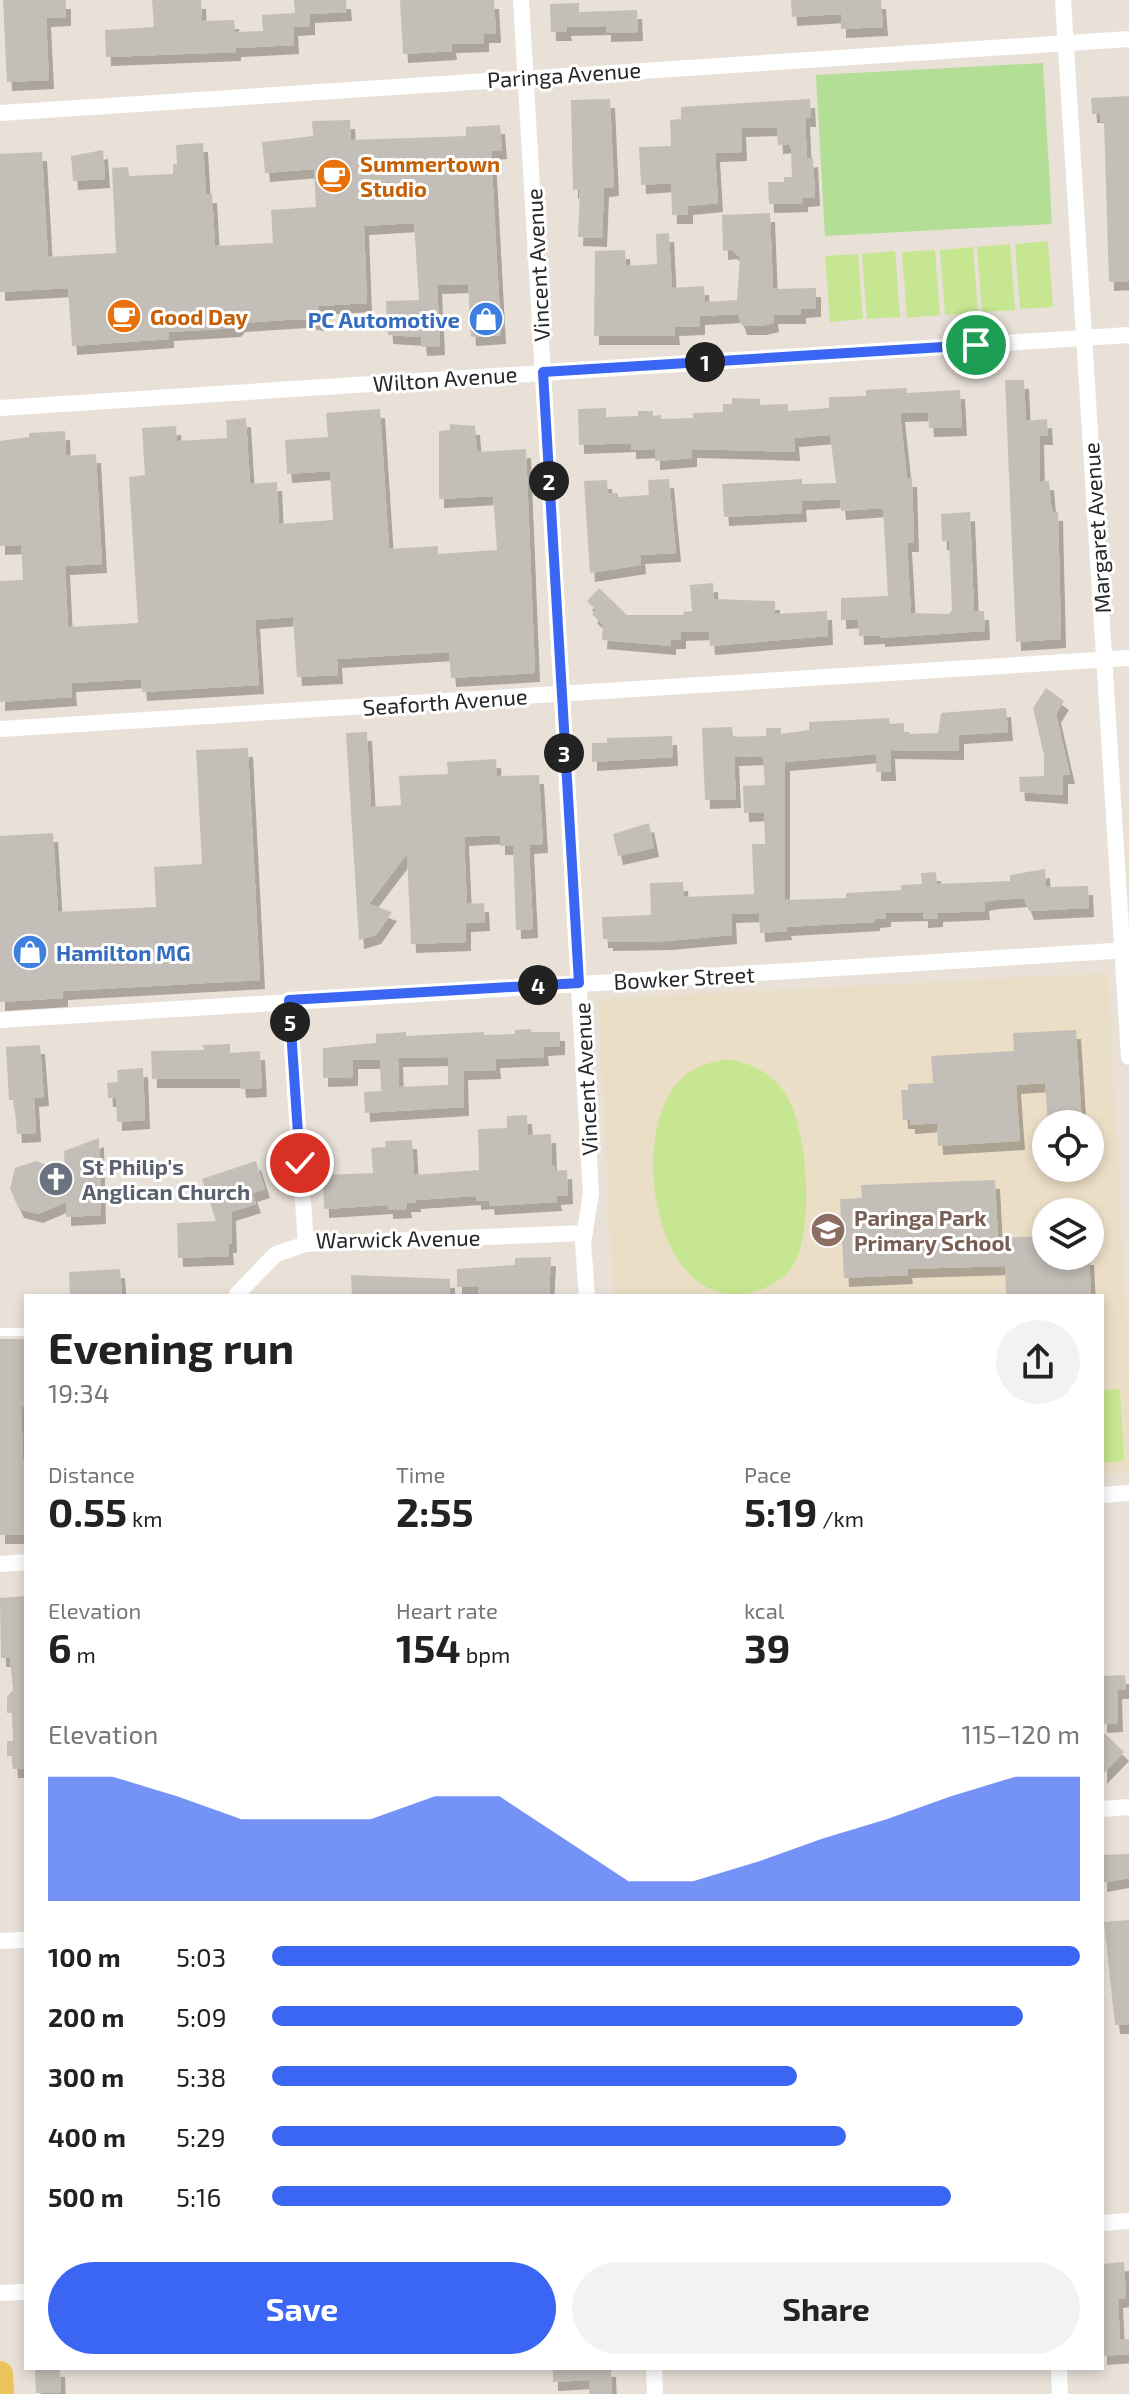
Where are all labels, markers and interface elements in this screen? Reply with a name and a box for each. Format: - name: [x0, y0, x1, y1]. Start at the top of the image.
- street label: Paringa Avenue: [486, 56, 642, 92]
- place label: Summertown Studio: [360, 150, 500, 201]
- cafe icon: Summertown Studio: [315, 157, 353, 195]
- street label: Vincent Avenue: [520, 188, 554, 342]
- cafe icon: Good Day: [105, 297, 143, 335]
- shop icon: PC Automotive: [467, 300, 505, 338]
- place label: Good Day: [150, 303, 249, 330]
- place label: PC Automotive: [308, 306, 460, 332]
- pin: [942, 311, 1010, 379]
- icon: arrive: [954, 323, 998, 367]
- pin: 1: [685, 342, 725, 382]
- text: 1: [700, 349, 710, 375]
- street label: Wilton Avenue: [372, 360, 518, 396]
- street label: Margaret Avenue: [1077, 442, 1115, 614]
- pin: 2: [529, 461, 569, 501]
- text: 2: [543, 468, 555, 494]
- street label: Seaforth Avenue: [362, 682, 528, 720]
- pin: 3: [544, 733, 584, 773]
- text: 3: [558, 740, 570, 766]
- shop icon: Hamilton MG: [11, 933, 49, 971]
- place label: Hamilton MG: [56, 939, 191, 965]
- street label: Bowker Street: [613, 960, 755, 994]
- pin: 4: [518, 965, 558, 1005]
- text: 4: [531, 972, 545, 998]
- pin: 5: [270, 1002, 310, 1042]
- street label: Vincent Avenue: [568, 1002, 602, 1156]
- text: 5: [284, 1009, 296, 1035]
- map controls: [1032, 1110, 1104, 1270]
- button: locate: [1032, 1110, 1104, 1182]
- pin: [266, 1129, 334, 1197]
- icon: check: [278, 1141, 322, 1185]
- place label: St Philip's Anglican Church: [82, 1153, 250, 1204]
- church icon: St Philip's Anglican Church: [37, 1160, 75, 1198]
- button: layers: [1032, 1198, 1104, 1270]
- place label: Paringa Park Primary School: [854, 1204, 1012, 1256]
- school or university icon: Paringa Park Primary School: [809, 1211, 847, 1249]
- street label: Warwick Avenue: [315, 1224, 481, 1252]
- text: Evening run: [48, 1320, 294, 1373]
- button: share: [996, 1320, 1080, 1404]
- text: 19:34: [48, 1377, 110, 1408]
- text: Distance: [48, 1461, 135, 1487]
- text: Time: [396, 1461, 445, 1487]
- text: Pace: [744, 1461, 791, 1487]
- text: 0.55: [48, 1487, 127, 1535]
- text: 2:55: [396, 1487, 474, 1535]
- text: 5:19: [744, 1487, 817, 1535]
- text: km: [127, 1505, 163, 1531]
- text: /km: [817, 1505, 864, 1531]
- text: Elevation: [48, 1597, 141, 1623]
- text: Heart rate: [396, 1597, 498, 1623]
- text: kcal: [744, 1597, 784, 1623]
- text: 6: [48, 1623, 72, 1671]
- text: 154: [396, 1623, 461, 1671]
- text: 39: [744, 1623, 790, 1671]
- text: m: [72, 1641, 96, 1667]
- text: bpm: [461, 1641, 510, 1667]
- text: Elevation: [48, 1718, 158, 1749]
- text: 115–120 m: [962, 1718, 1080, 1749]
- text: 100 m: [48, 1941, 121, 1972]
- text: 5:03: [176, 1941, 226, 1972]
- text: 200 m: [48, 2001, 124, 2032]
- text: 5:09: [176, 2001, 227, 2032]
- text: 300 m: [48, 2061, 124, 2092]
- text: 5:38: [176, 2061, 226, 2092]
- text: 400 m: [48, 2121, 126, 2152]
- text: 5:29: [176, 2121, 226, 2152]
- text: 500 m: [48, 2181, 124, 2212]
- text: 5:16: [176, 2181, 221, 2212]
- button: Save: [48, 2262, 556, 2354]
- button: Share: [572, 2262, 1080, 2354]

